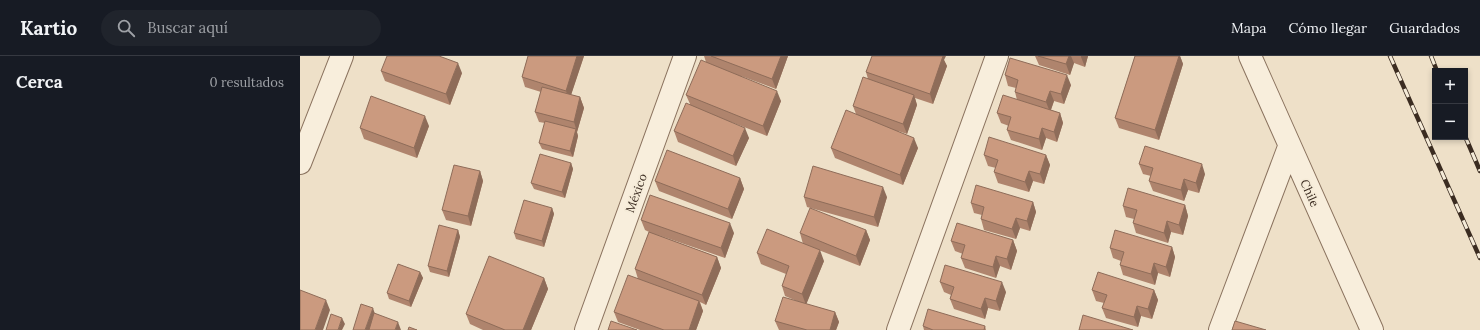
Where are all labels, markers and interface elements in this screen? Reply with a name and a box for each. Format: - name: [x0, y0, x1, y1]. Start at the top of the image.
- search box: [101, 10, 381, 46]
- text: Kartio: [20, 16, 77, 40]
- icon: search: [115, 17, 137, 39]
- text: Buscar aquí: [147, 18, 228, 37]
- text: Mapa: [1231, 19, 1267, 37]
- text: Cómo llegar: [1289, 19, 1367, 37]
- text: Guardados: [1389, 19, 1460, 37]
- map controls: [1432, 68, 1468, 140]
- button: +: [1432, 68, 1468, 104]
- text: Cerca: [16, 71, 63, 93]
- text: 0 resultados: [209, 74, 284, 91]
- button: −: [1432, 104, 1468, 140]
- street label: México: [622, 171, 650, 215]
- street label: Chile: [1297, 177, 1323, 210]

